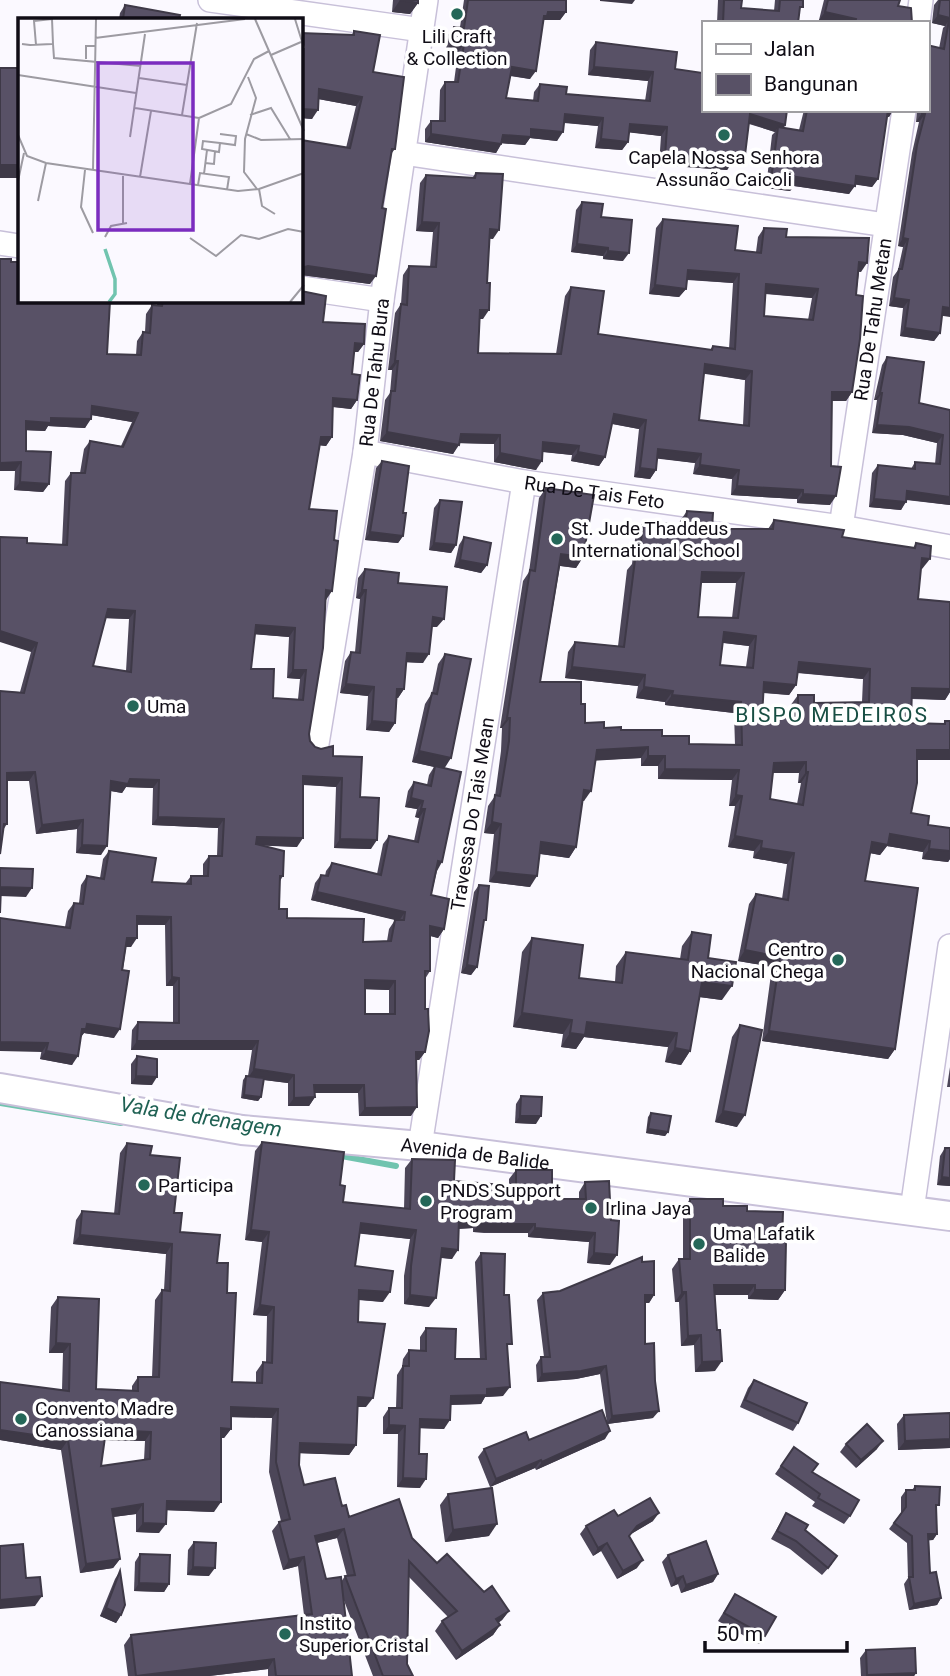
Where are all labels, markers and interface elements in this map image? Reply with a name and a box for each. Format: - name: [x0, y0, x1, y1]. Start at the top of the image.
- marker: Lili Craft & Collection: [449, 6, 465, 22]
- inset map: [18, 18, 303, 303]
- legend: [702, 21, 929, 112]
- place label: Lili Craft & Collection: [406, 25, 508, 70]
- text: Jalan: [764, 37, 815, 61]
- text: Bangunan: [764, 72, 858, 96]
- marker: Capela Nossa Senhora Assunão Caicoli: [716, 127, 732, 143]
- place label: Capela Nossa Senhora Assunão Caicoli: [628, 146, 820, 191]
- street label: Rua De Tahu Metan: [849, 236, 896, 402]
- street label: Rua De Tahu Bura: [354, 297, 394, 448]
- street label: Rua De Tais Feto: [523, 471, 666, 513]
- place label: St. Jude Thaddeus International School: [571, 517, 740, 562]
- marker: St. Jude Thaddeus International School: [549, 531, 565, 547]
- place label: Uma: [147, 695, 186, 718]
- marker: Uma: [125, 698, 141, 714]
- district label: BISPO MEDEIROS: [735, 703, 929, 727]
- street label: Travessa Do Tais Mean: [445, 716, 499, 913]
- place label: Centro Nacional Chega: [691, 938, 824, 983]
- marker: Centro Nacional Chega: [830, 952, 846, 968]
- water label: Vala de drenagem: [118, 1092, 284, 1142]
- street label: Avenida de Balide: [400, 1133, 551, 1174]
- place label: Participa: [158, 1174, 234, 1197]
- marker: Participa: [136, 1177, 152, 1193]
- place label: PNDS Support Program: [440, 1179, 561, 1224]
- marker: PNDS Support Program: [418, 1193, 434, 1209]
- place label: Irlina Jaya: [605, 1197, 691, 1220]
- marker: Irlina Jaya: [583, 1200, 599, 1216]
- place label: Uma Lafatik Balide: [713, 1222, 815, 1267]
- marker: Uma Lafatik Balide: [691, 1236, 707, 1252]
- place label: Convento Madre Canossiana: [35, 1397, 174, 1442]
- marker: Convento Madre Canossiana: [13, 1411, 29, 1427]
- scale bar: [705, 1610, 847, 1654]
- place label: Instito Superior Cristal: [299, 1612, 429, 1657]
- text: 50 m: [716, 1622, 763, 1646]
- marker: Instito Superior Cristal: [277, 1626, 293, 1642]

